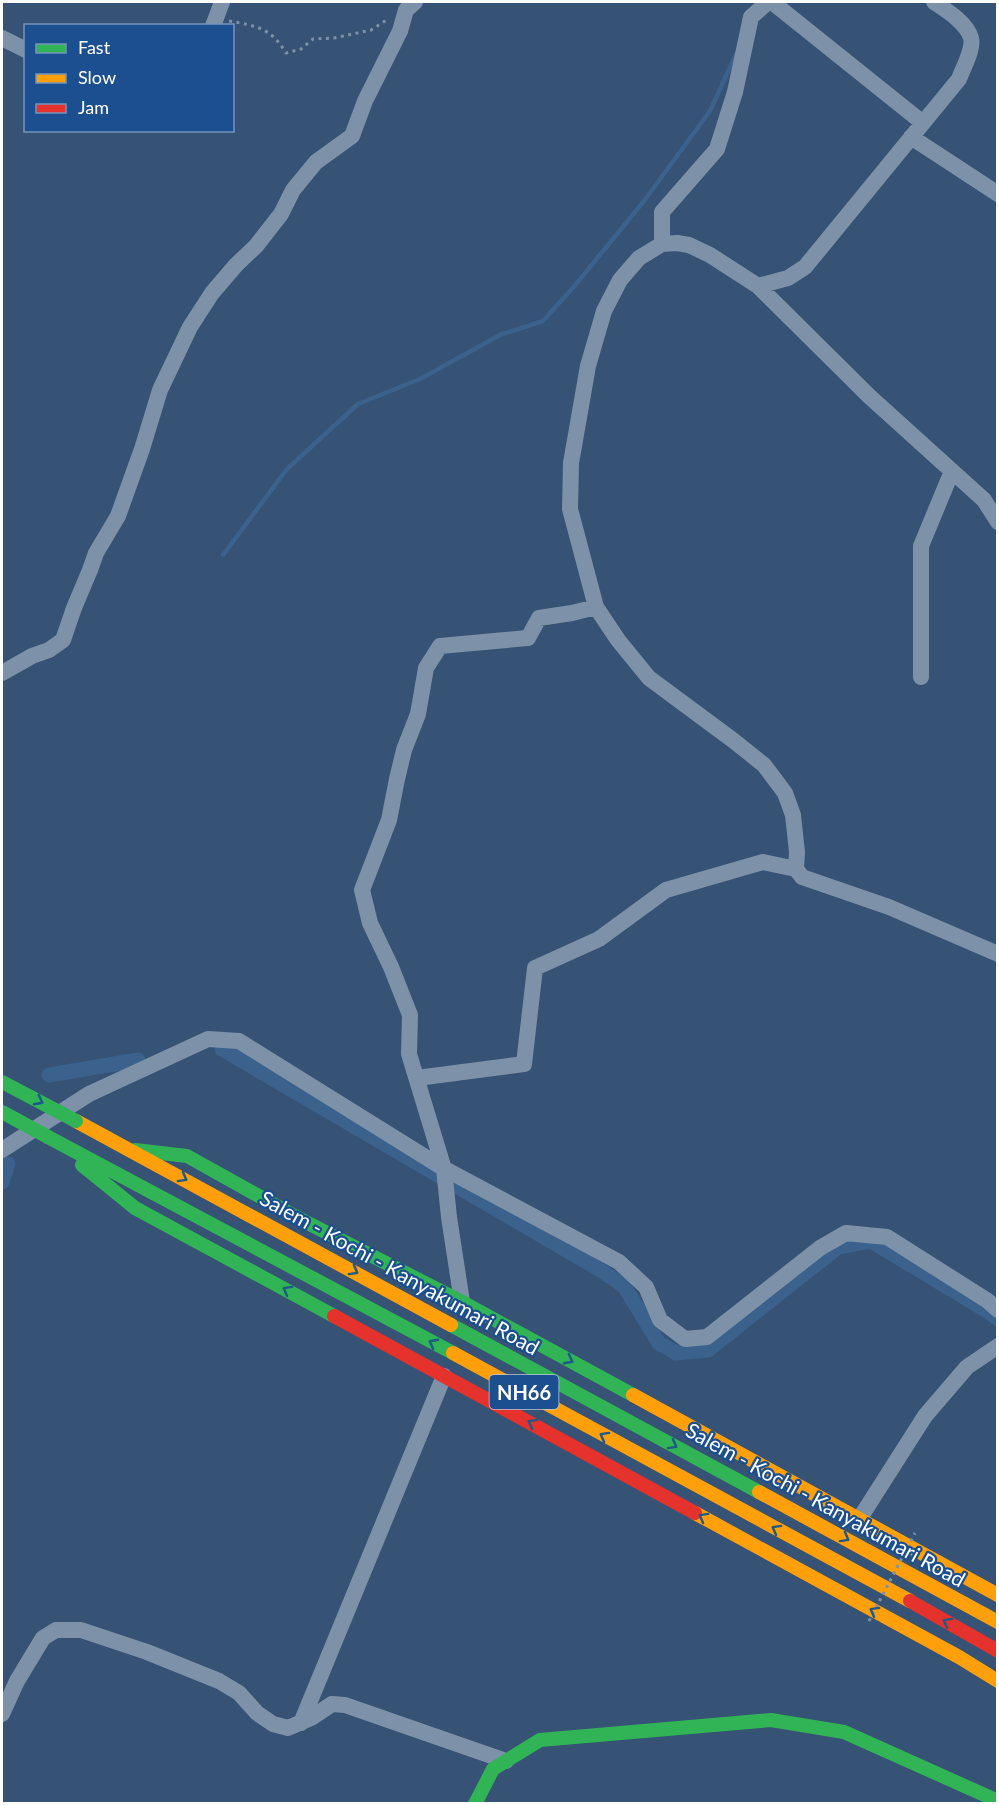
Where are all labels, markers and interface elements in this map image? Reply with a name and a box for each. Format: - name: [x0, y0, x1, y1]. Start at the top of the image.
- legend: [24, 24, 234, 132]
- text: Fast: [78, 36, 111, 58]
- text: Slow: [78, 66, 116, 88]
- text: Jam: [78, 96, 109, 118]
- one-way arrow: [32, 1094, 43, 1105]
- one-way arrow: [177, 1171, 187, 1182]
- street label: Salem - Kochi - Kanyakumari Road: [256, 1185, 544, 1359]
- one-way arrow: [348, 1264, 359, 1275]
- one-way arrow: [282, 1286, 293, 1297]
- one-way arrow: [429, 1339, 439, 1350]
- one-way arrow: [563, 1353, 573, 1364]
- road number: NH66: [490, 1375, 558, 1409]
- street label: Salem - Kochi - Kanyakumari Road: [682, 1417, 970, 1591]
- one-way arrow: [527, 1419, 538, 1431]
- one-way arrow: [600, 1432, 611, 1443]
- one-way arrow: [667, 1438, 677, 1449]
- one-way arrow: [698, 1513, 709, 1524]
- one-way arrow: [771, 1525, 782, 1536]
- one-way arrow: [838, 1531, 849, 1542]
- one-way arrow: [870, 1607, 880, 1618]
- one-way arrow: [943, 1618, 953, 1629]

